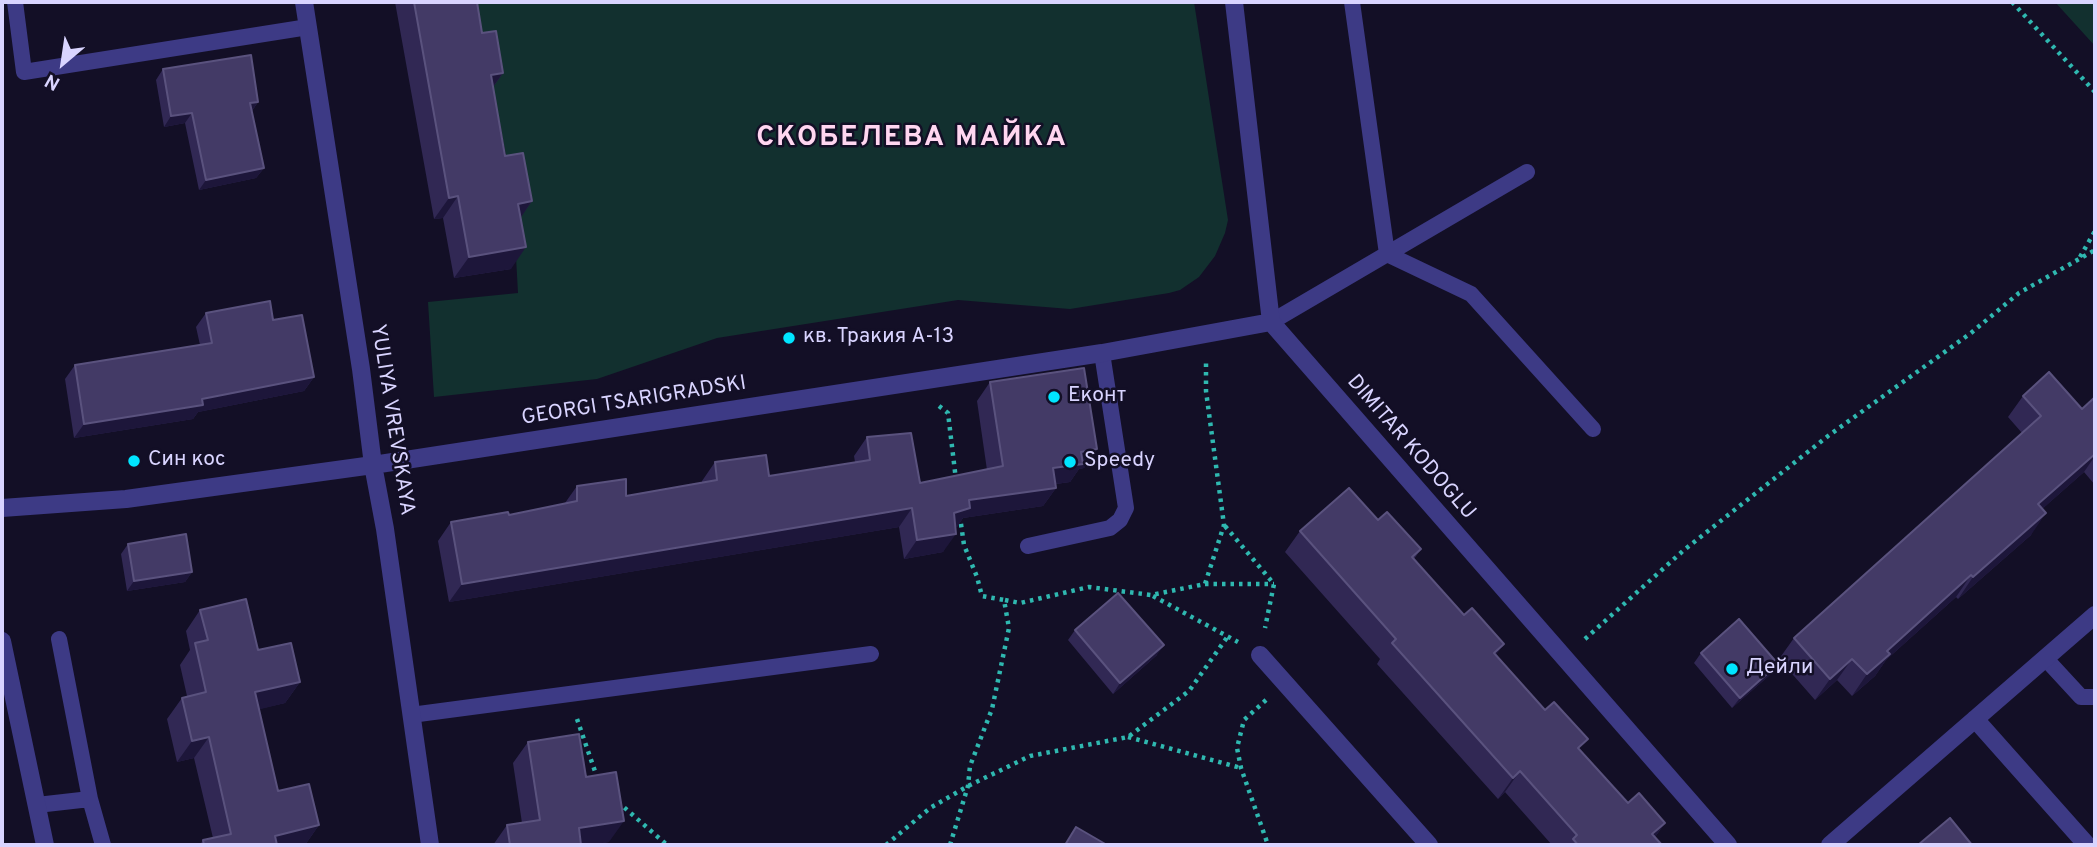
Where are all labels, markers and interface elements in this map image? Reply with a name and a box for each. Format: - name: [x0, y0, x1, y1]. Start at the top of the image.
- north arrow: [28, 28, 98, 98]
- text: N: [41, 68, 65, 95]
- district label: СКОБЕЛЕВА МАЙКА: [758, 122, 1066, 156]
- street label: YULIYA VREVSKAYA: [363, 323, 419, 517]
- place label: кв. Тракия А-13: [803, 325, 954, 351]
- marker: кв. Тракия А-13: [781, 330, 797, 346]
- street label: DIMITAR KODOGLU: [1340, 370, 1480, 526]
- street label: GEORGI TSARIGRADSKI: [520, 372, 748, 432]
- place label: Еконт: [1068, 384, 1126, 410]
- marker: Еконт: [1046, 389, 1062, 405]
- place label: Син кос: [148, 448, 226, 474]
- place label: Speedy: [1084, 449, 1155, 475]
- marker: Син кос: [126, 453, 142, 469]
- marker: Speedy: [1062, 454, 1078, 470]
- place label: Дейли: [1746, 656, 1813, 682]
- marker: Дейли: [1724, 661, 1740, 677]

